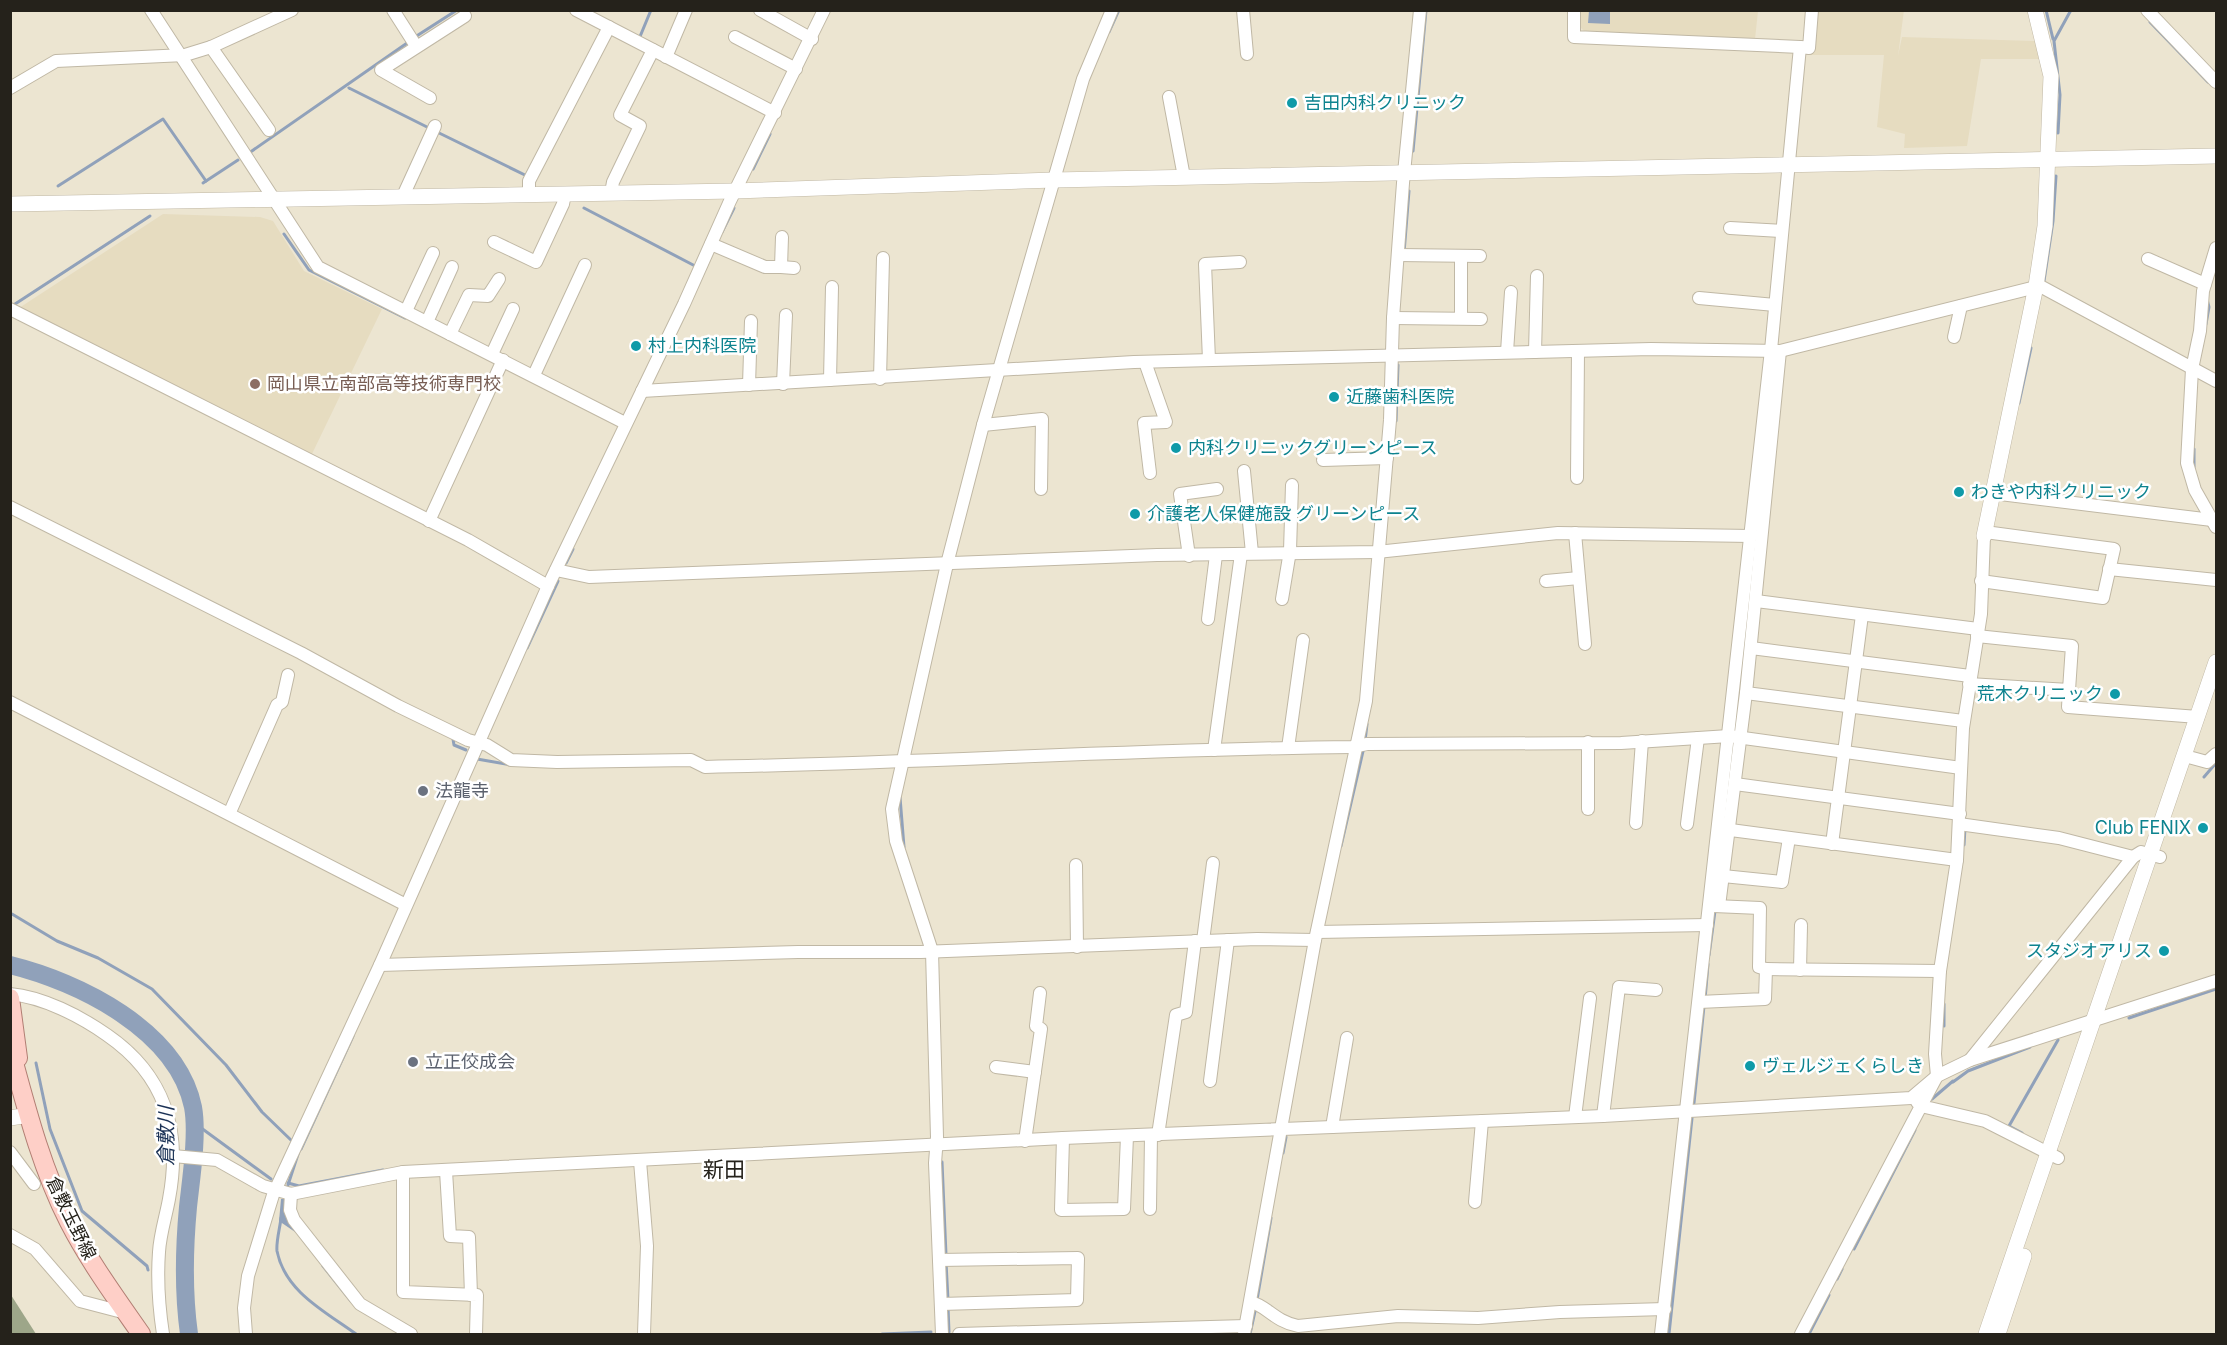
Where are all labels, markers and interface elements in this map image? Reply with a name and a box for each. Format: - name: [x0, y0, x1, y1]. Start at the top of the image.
- place label: 吉田内科クリニック: [1304, 92, 1466, 113]
- marker: 吉田内科クリニック: [1285, 96, 1299, 110]
- place label: 村上内科医院: [648, 335, 756, 356]
- marker: 村上内科医院: [629, 339, 643, 353]
- place label: 岡山県立南部高等技術専門校: [267, 373, 501, 394]
- marker: 岡山県立南部高等技術専門校: [248, 377, 262, 391]
- place label: 近藤歯科医院: [1346, 386, 1454, 407]
- marker: 近藤歯科医院: [1327, 390, 1341, 404]
- place label: 内科クリニックグリーンピース: [1188, 437, 1437, 458]
- marker: 内科クリニックグリーンピース: [1169, 441, 1183, 455]
- place label: わきや内科クリニック: [1971, 481, 2151, 502]
- marker: わきや内科クリニック: [1952, 485, 1966, 499]
- place label: 介護老人保健施設 グリーンピース: [1147, 503, 1420, 524]
- marker: 介護老人保健施設 グリーンピース: [1128, 507, 1142, 521]
- place label: 荒木クリニック: [1977, 683, 2103, 704]
- marker: 荒木クリニック: [2108, 687, 2122, 701]
- place label: 法龍寺: [435, 780, 489, 801]
- marker: 法龍寺: [416, 784, 430, 798]
- place label: Club FENIX: [2095, 817, 2191, 838]
- marker: Club FENIX: [2196, 821, 2210, 835]
- place label: スタジオアリス: [2026, 940, 2152, 961]
- marker: スタジオアリス: [2157, 944, 2171, 958]
- place label: 立正佼成会: [425, 1051, 515, 1072]
- marker: 立正佼成会: [406, 1055, 420, 1069]
- place label: ヴェルジェくらしき: [1762, 1055, 1924, 1076]
- marker: ヴェルジェくらしき: [1743, 1059, 1757, 1073]
- water label: 倉敷川: [154, 1104, 178, 1166]
- district label: 新田: [703, 1157, 745, 1182]
- street label: 倉敷玉野線: [42, 1173, 101, 1263]

